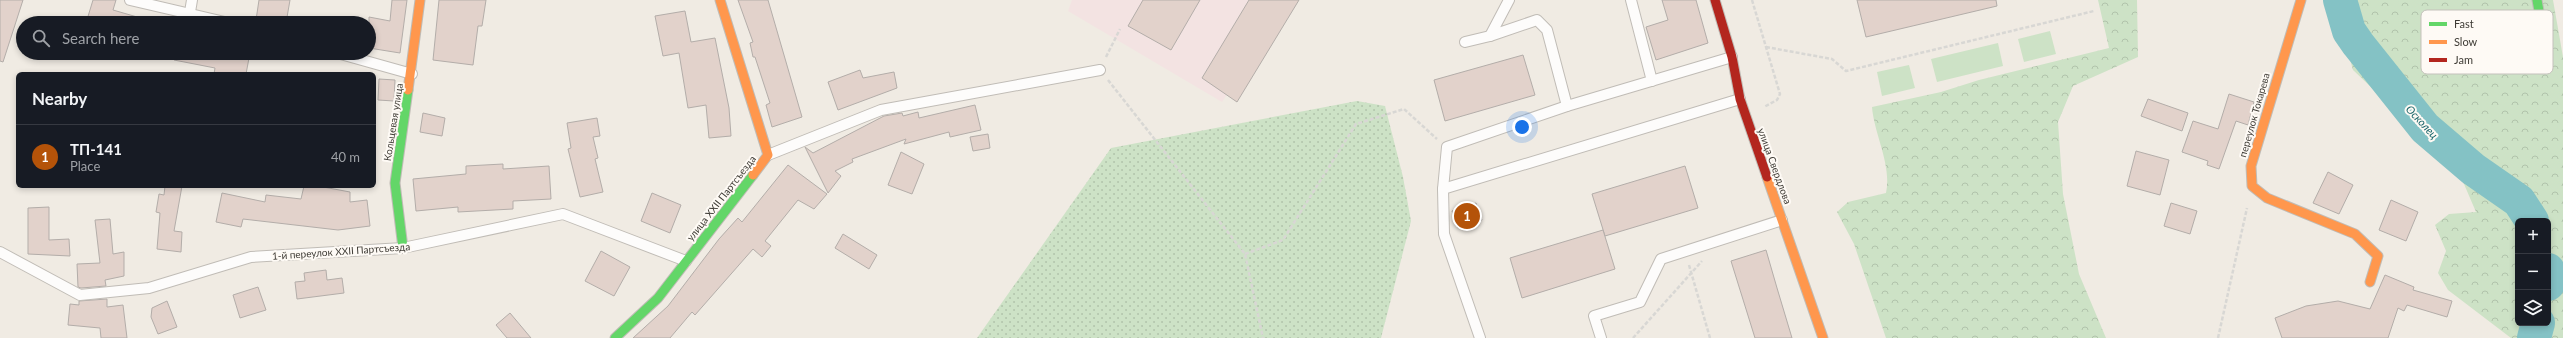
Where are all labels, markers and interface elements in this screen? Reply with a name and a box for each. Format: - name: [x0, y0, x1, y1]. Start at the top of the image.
- legend: [2421, 10, 2553, 74]
- search box: [16, 16, 376, 60]
- text: Fast: [2454, 17, 2474, 30]
- icon: search: [30, 27, 52, 49]
- text: Search here: [62, 29, 139, 47]
- text: Slow: [2454, 35, 2478, 48]
- text: Jam: [2454, 53, 2473, 66]
- street label: переулок Токарева: [2236, 72, 2272, 158]
- street label: Кольцевая улица: [381, 82, 405, 162]
- text: Nearby: [32, 88, 87, 109]
- water label: Осколец: [2404, 102, 2441, 141]
- your location: [1512, 117, 1532, 137]
- street label: улица Свердлова: [1756, 126, 1794, 206]
- text: ТП-141: [70, 140, 122, 158]
- text: 1: [41, 149, 49, 165]
- text: 40 m: [331, 149, 360, 165]
- street label: улица XXII Партсъезда: [684, 153, 758, 243]
- text: Place: [70, 158, 100, 174]
- pin: 1: [1454, 201, 1480, 231]
- map controls: [2515, 218, 2551, 326]
- button: +: [2515, 218, 2551, 254]
- street label: 1-й переулок XXII Партсъезда: [271, 240, 411, 262]
- button: −: [2515, 254, 2551, 290]
- button: layers: [2515, 290, 2551, 326]

